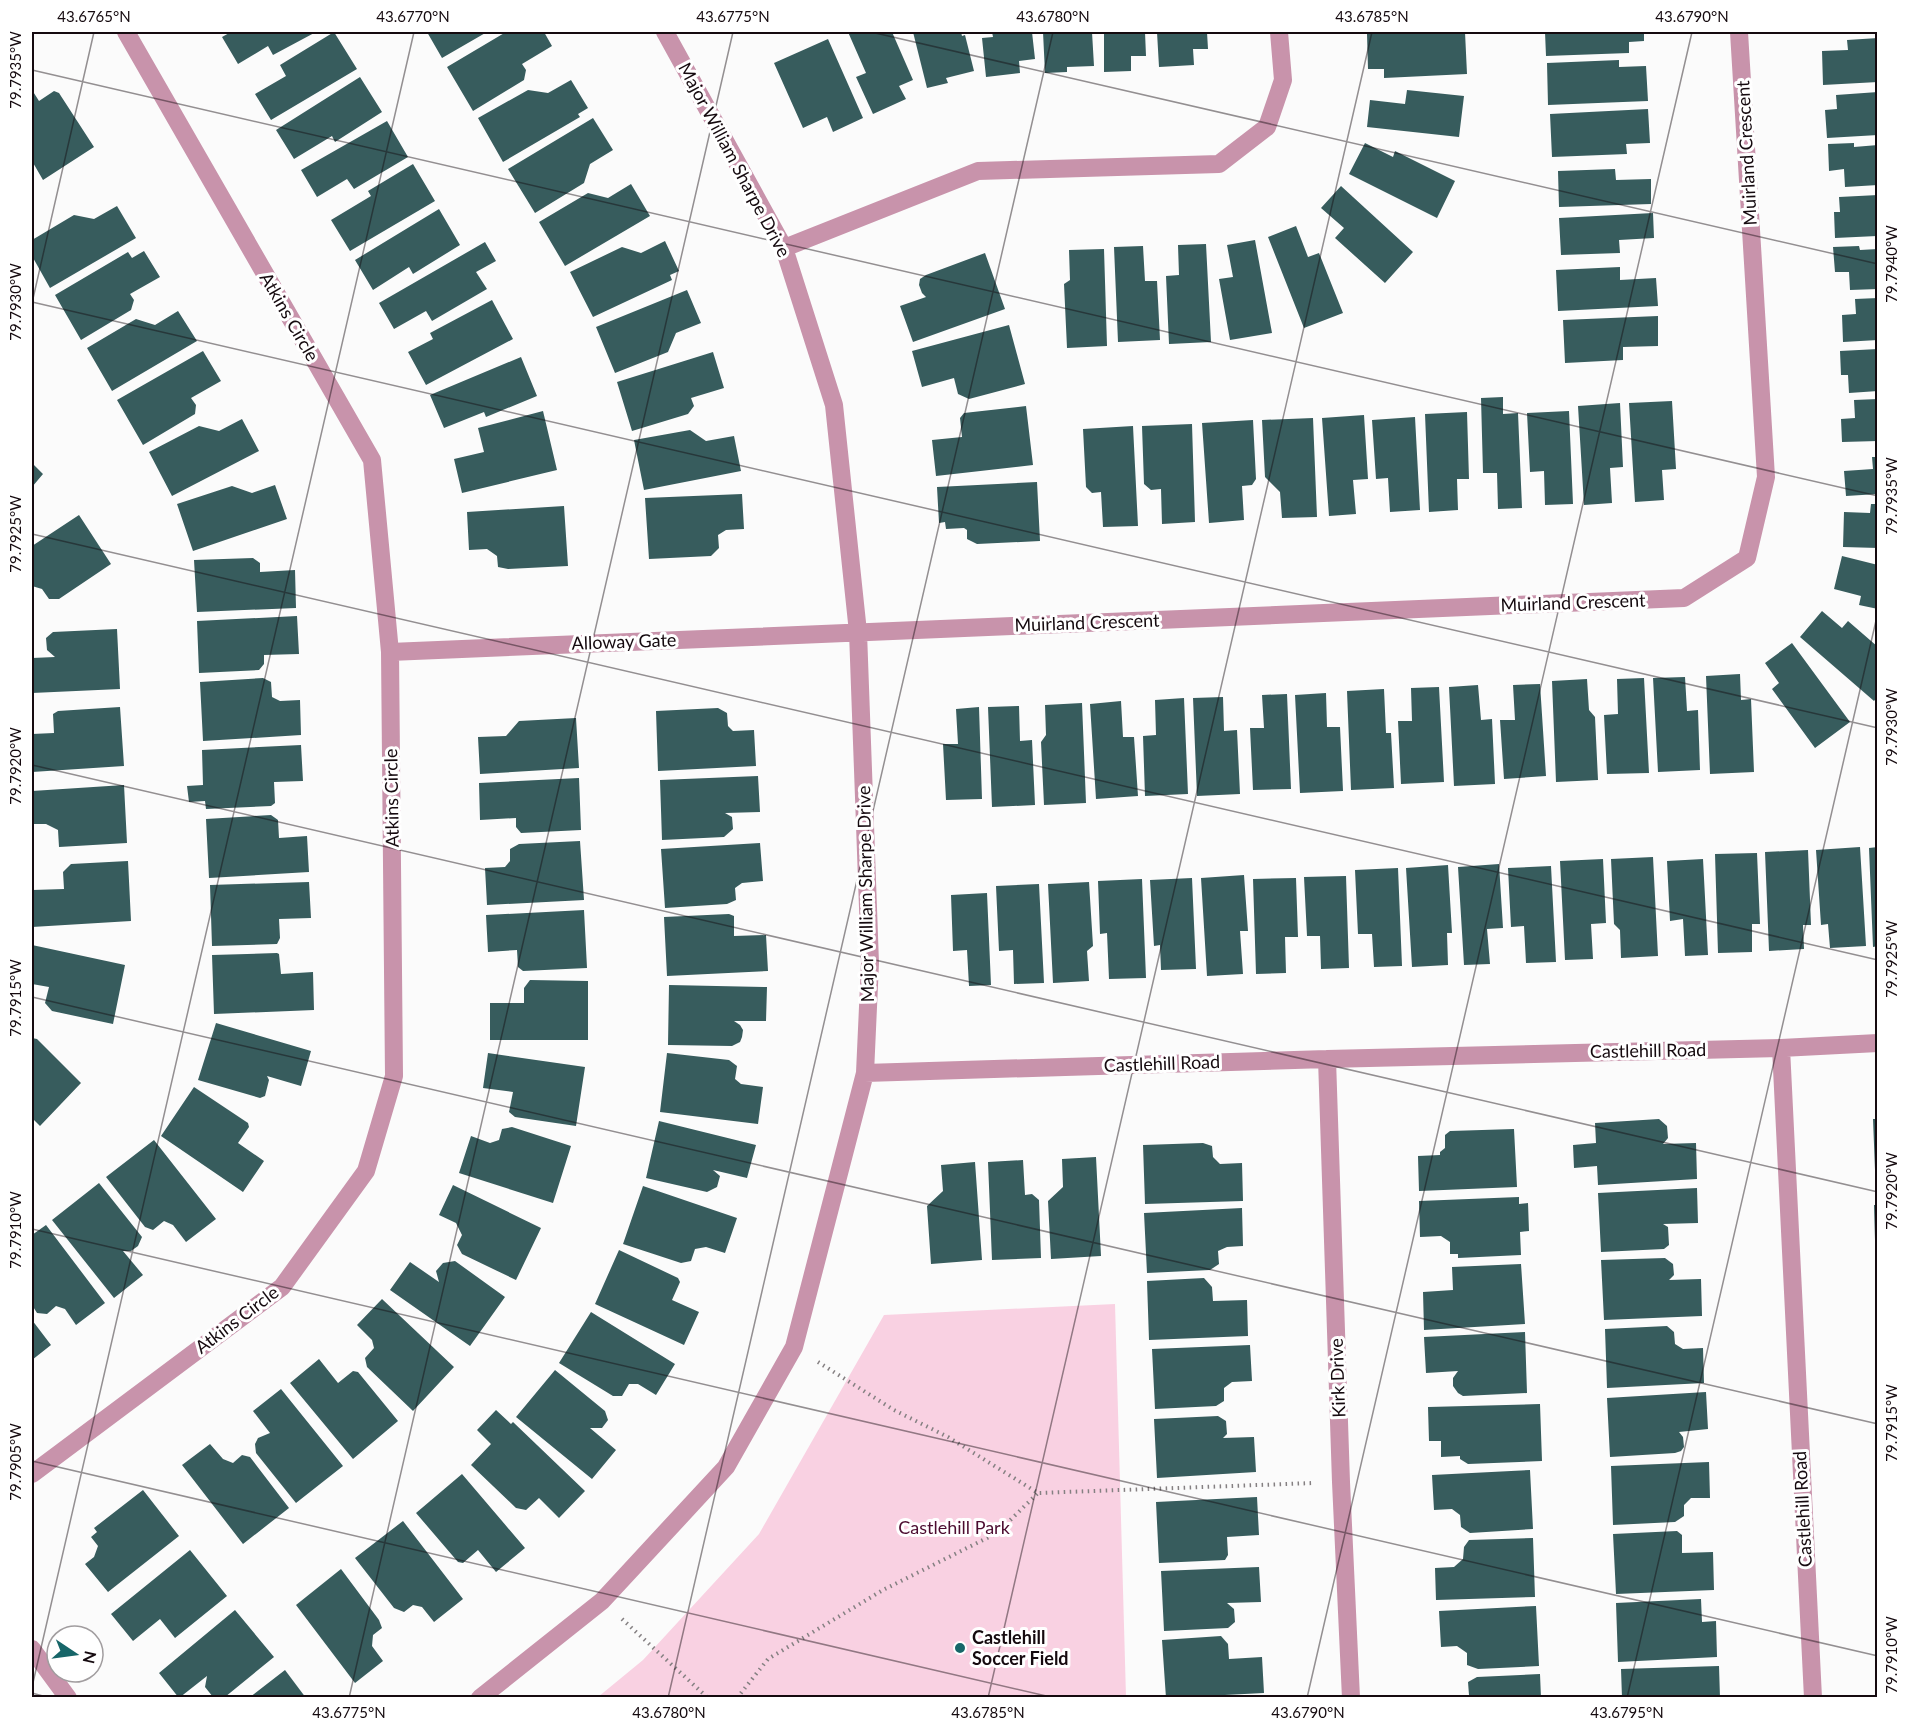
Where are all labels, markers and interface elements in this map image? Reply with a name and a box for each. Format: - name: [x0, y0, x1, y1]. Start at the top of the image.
- text: 43.6765°N: [57, 7, 131, 25]
- text: 43.6770°N: [376, 7, 450, 25]
- text: 43.6775°N: [696, 7, 770, 25]
- text: 43.6780°N: [1016, 7, 1090, 25]
- text: 43.6785°N: [1335, 7, 1409, 25]
- text: 43.6790°N: [1655, 7, 1729, 25]
- text: 79.7935°W: [6, 31, 24, 109]
- street label: Major William Sharpe Drive: [674, 59, 795, 260]
- street label: Muirland Crescent: [1731, 79, 1761, 226]
- text: 79.7940°W: [1882, 225, 1900, 303]
- text: 79.7930°W: [6, 263, 24, 341]
- street label: Atkins Circle: [256, 268, 324, 365]
- text: 79.7935°W: [1882, 457, 1900, 535]
- text: 79.7925°W: [6, 495, 24, 573]
- street label: Muirland Crescent: [1500, 588, 1646, 616]
- street label: Muirland Crescent: [1014, 608, 1160, 636]
- street label: Alloway Gate: [571, 628, 677, 654]
- text: 79.7930°W: [1882, 688, 1900, 766]
- text: 79.7920°W: [6, 727, 24, 805]
- street label: Atkins Circle: [379, 748, 403, 848]
- street label: Major William Sharpe Drive: [852, 785, 878, 1003]
- text: 79.7925°W: [1882, 920, 1900, 998]
- text: 79.7915°W: [6, 959, 24, 1037]
- street label: Castlehill Road: [1590, 1038, 1706, 1062]
- street label: Castlehill Road: [1103, 1050, 1221, 1076]
- text: 79.7920°W: [1882, 1152, 1900, 1230]
- text: 79.7910°W: [6, 1191, 24, 1269]
- street label: Atkins Circle: [190, 1281, 283, 1358]
- street label: Kirk Drive: [1325, 1338, 1349, 1418]
- text: 79.7915°W: [1882, 1384, 1900, 1462]
- text: 79.7905°W: [6, 1423, 24, 1501]
- street label: Castlehill Road: [1788, 1450, 1816, 1568]
- park label: Castlehill Park: [898, 1516, 1011, 1538]
- text: 79.7910°W: [1882, 1616, 1900, 1694]
- north arrow: [45, 1624, 105, 1684]
- place label: Castlehill Soccer Field: [972, 1626, 1069, 1669]
- marker: Castlehill Soccer Field: [953, 1641, 967, 1655]
- text: N: [79, 1649, 101, 1666]
- text: 43.6775°N: [312, 1703, 386, 1721]
- text: 43.6780°N: [632, 1703, 706, 1721]
- text: 43.6785°N: [951, 1703, 1025, 1721]
- text: 43.6790°N: [1271, 1703, 1345, 1721]
- text: 43.6795°N: [1590, 1703, 1664, 1721]

